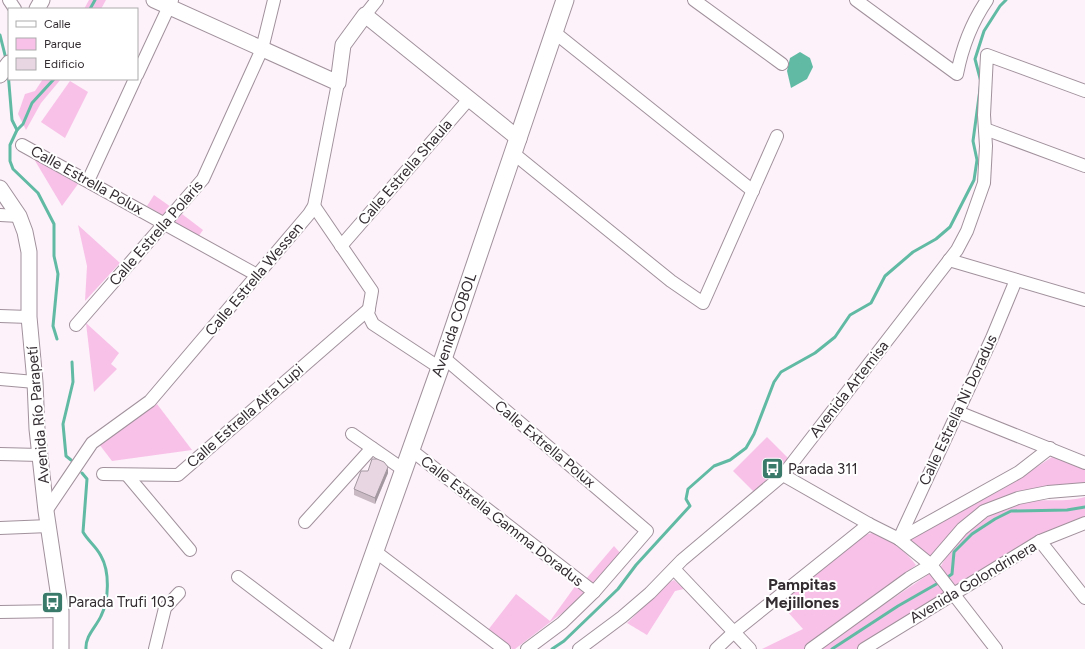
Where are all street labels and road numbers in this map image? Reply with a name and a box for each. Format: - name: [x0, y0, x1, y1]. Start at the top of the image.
- street label: Calle Estrella Shaula: [354, 115, 456, 229]
- street label: Calle Estrella Polux: [28, 142, 146, 218]
- street label: Calle Estrella Polaris: [105, 177, 207, 289]
- street label: Calle Estrella Wessen: [201, 219, 307, 339]
- street label: Avenida COBOL: [428, 270, 480, 379]
- street label: Calle Estrella Ni Doradus: [915, 332, 1001, 488]
- street label: Avenida Artemisa: [806, 337, 892, 441]
- street label: Avenida Río Parapetí: [23, 344, 53, 485]
- street label: Calle Estrella Alfa Lupi: [183, 360, 307, 472]
- street label: Calle Extrella Polux: [491, 397, 599, 491]
- street label: Calle Estrella Gamma Doradus: [417, 452, 587, 590]
- street label: Avenida Golondrinera: [906, 537, 1040, 627]

